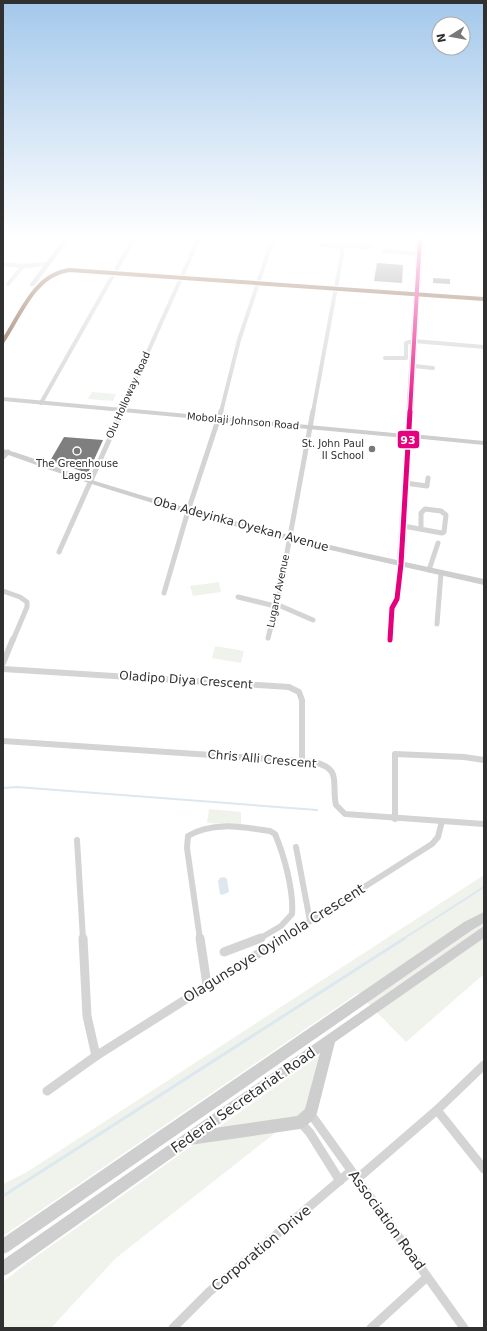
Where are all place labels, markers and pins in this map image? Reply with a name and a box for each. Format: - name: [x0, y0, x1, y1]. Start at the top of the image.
- place label: St. John Paul II School: [302, 438, 364, 461]
- marker: St. John Paul II School: [367, 444, 377, 454]
- marker: The Greenhouse Lagos: [72, 446, 82, 456]
- place label: The Greenhouse Lagos: [35, 458, 118, 481]

